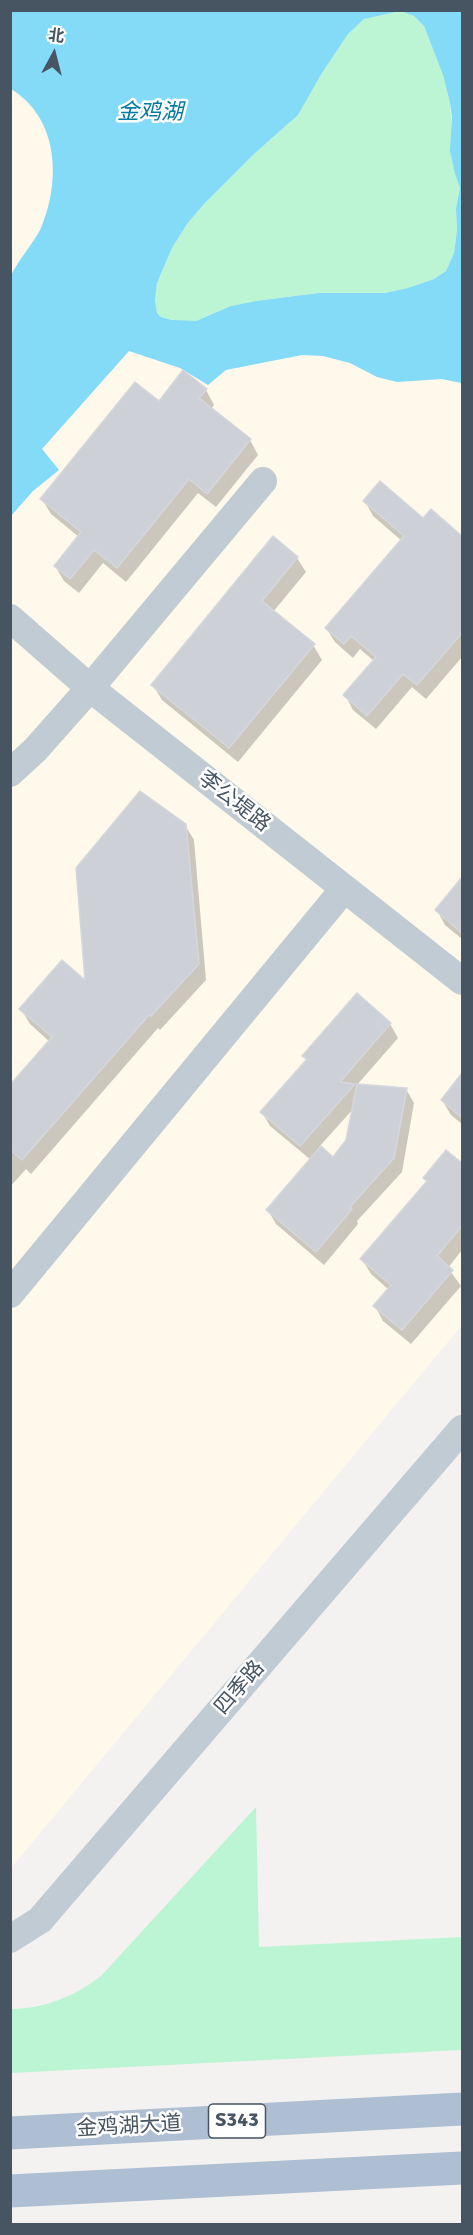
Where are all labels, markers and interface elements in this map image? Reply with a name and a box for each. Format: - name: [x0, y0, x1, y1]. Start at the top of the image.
- north arrow: [24, 24, 84, 84]
- text: 北: [47, 25, 65, 47]
- water label: 金鸡湖: [117, 100, 183, 126]
- street label: 李公堤路: [193, 766, 275, 838]
- street label: 四季路: [210, 1656, 270, 1720]
- road number: S343: [208, 2104, 266, 2138]
- street label: 金鸡湖大道: [76, 2112, 182, 2142]

